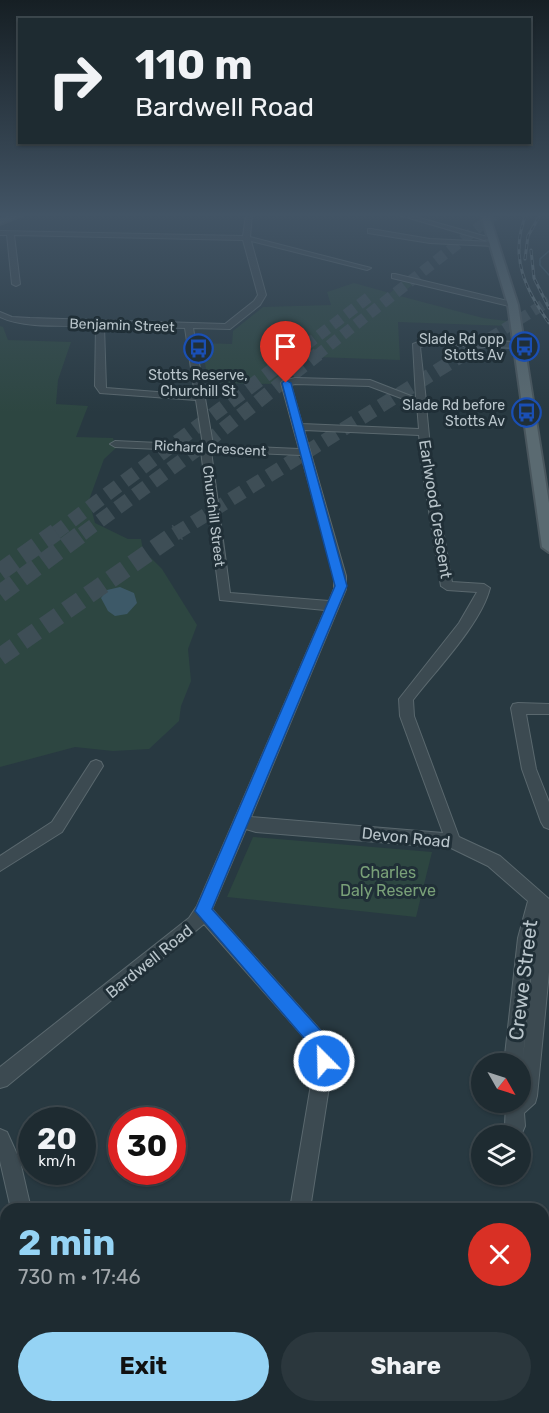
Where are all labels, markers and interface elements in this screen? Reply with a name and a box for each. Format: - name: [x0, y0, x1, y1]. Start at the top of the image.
- text: 110 m: [135, 40, 253, 90]
- icon: right: [36, 42, 114, 120]
- text: Bardwell Road: [135, 91, 314, 123]
- street label: Benjamin Street: [69, 315, 175, 336]
- pin: [260, 321, 311, 383]
- icon: arrive: [269, 330, 302, 363]
- place label: Slade Rd opp Stotts Av: [419, 331, 504, 364]
- bus stop icon: Slade Rd opp Stotts Av: [509, 331, 541, 363]
- bus stop icon: Stotts Reserve, Churchill St: [182, 332, 214, 364]
- place label: Stotts Reserve, Churchill St: [148, 367, 248, 400]
- place label: Slade Rd before Stotts Av: [402, 397, 505, 430]
- bus stop icon: Slade Rd before Stotts Av: [510, 397, 542, 429]
- street label: Richard Crescent: [153, 437, 267, 460]
- street label: Earlwood Crescent: [415, 438, 456, 580]
- street label: Churchill Street: [199, 464, 228, 568]
- street label: Devon Road: [361, 823, 451, 852]
- park label: Charles Daly Reserve: [340, 863, 436, 900]
- street label: Crewe Street: [504, 918, 542, 1042]
- street label: Bardwell Road: [102, 921, 197, 1002]
- position arrow: [292, 1029, 356, 1093]
- north arrow: [471, 1053, 531, 1113]
- map controls: [471, 1053, 531, 1185]
- speed limit sign: 30: [108, 1107, 186, 1185]
- text: 20: [37, 1121, 77, 1157]
- button: layers: [471, 1125, 531, 1185]
- text: km/h: [38, 1152, 76, 1170]
- text: 2 min: [18, 1221, 116, 1264]
- button: close: [468, 1223, 531, 1286]
- text: 730 m · 17:46: [18, 1265, 140, 1289]
- button: Exit: [18, 1332, 269, 1401]
- button: Share: [281, 1332, 531, 1401]

